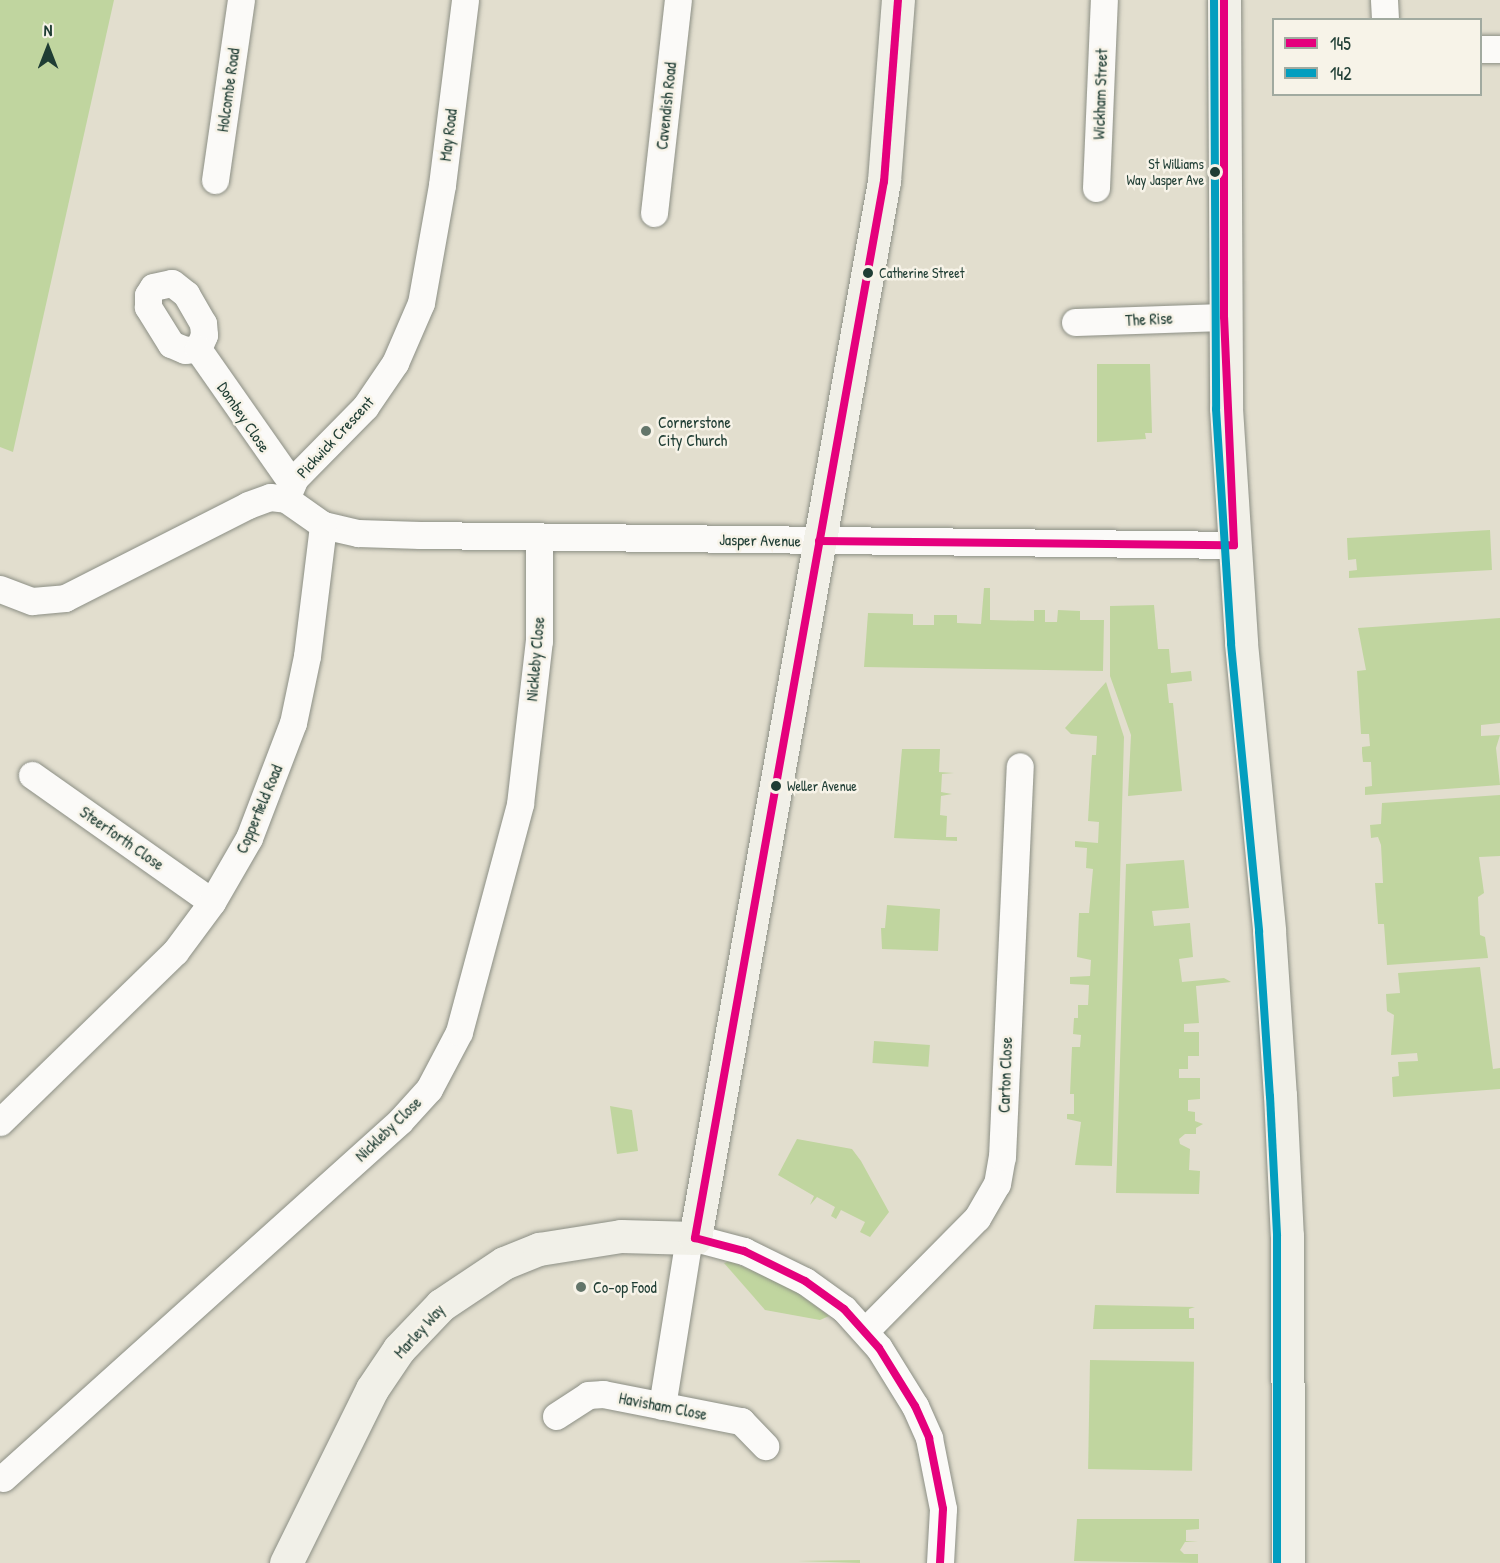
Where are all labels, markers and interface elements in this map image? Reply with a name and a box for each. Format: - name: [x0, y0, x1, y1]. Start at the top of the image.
- north arrow: [18, 18, 78, 78]
- legend: [1272, 18, 1482, 96]
- text: N: [44, 19, 52, 41]
- text: 145: [1330, 31, 1351, 56]
- street label: Holcombe Road: [213, 47, 243, 133]
- street label: Wickham Street: [1089, 48, 1111, 140]
- street label: Cavendish Road: [652, 61, 680, 151]
- text: 142: [1330, 61, 1352, 86]
- street label: May Road: [435, 108, 461, 162]
- place label: St Williams Way Jasper Ave: [1127, 156, 1204, 188]
- marker: St Williams Way Jasper Ave: [1209, 166, 1221, 178]
- place label: Catherine Street: [879, 265, 965, 281]
- marker: Catherine Street: [862, 267, 874, 279]
- street label: The Rise: [1125, 308, 1173, 330]
- street label: Dombey Close: [214, 378, 274, 456]
- street label: Pickwick Crescent: [292, 392, 378, 482]
- place label: Cornerstone City Church: [658, 412, 731, 450]
- marker: Cornerstone City Church: [639, 424, 653, 438]
- street label: Jasper Avenue: [719, 530, 801, 550]
- street label: Nickleby Close: [522, 616, 548, 702]
- street label: Copperfield Road: [232, 762, 286, 856]
- place label: Weller Avenue: [787, 778, 857, 794]
- marker: Weller Avenue: [770, 780, 782, 792]
- street label: Steerforth Close: [76, 802, 168, 874]
- street label: Carton Close: [994, 1037, 1016, 1113]
- street label: Nickleby Close: [351, 1093, 425, 1165]
- place label: Co-op Food: [593, 1277, 657, 1297]
- marker: Co-op Food: [574, 1280, 588, 1294]
- street label: Marley Way: [390, 1300, 448, 1362]
- street label: Havisham Close: [617, 1388, 709, 1424]

